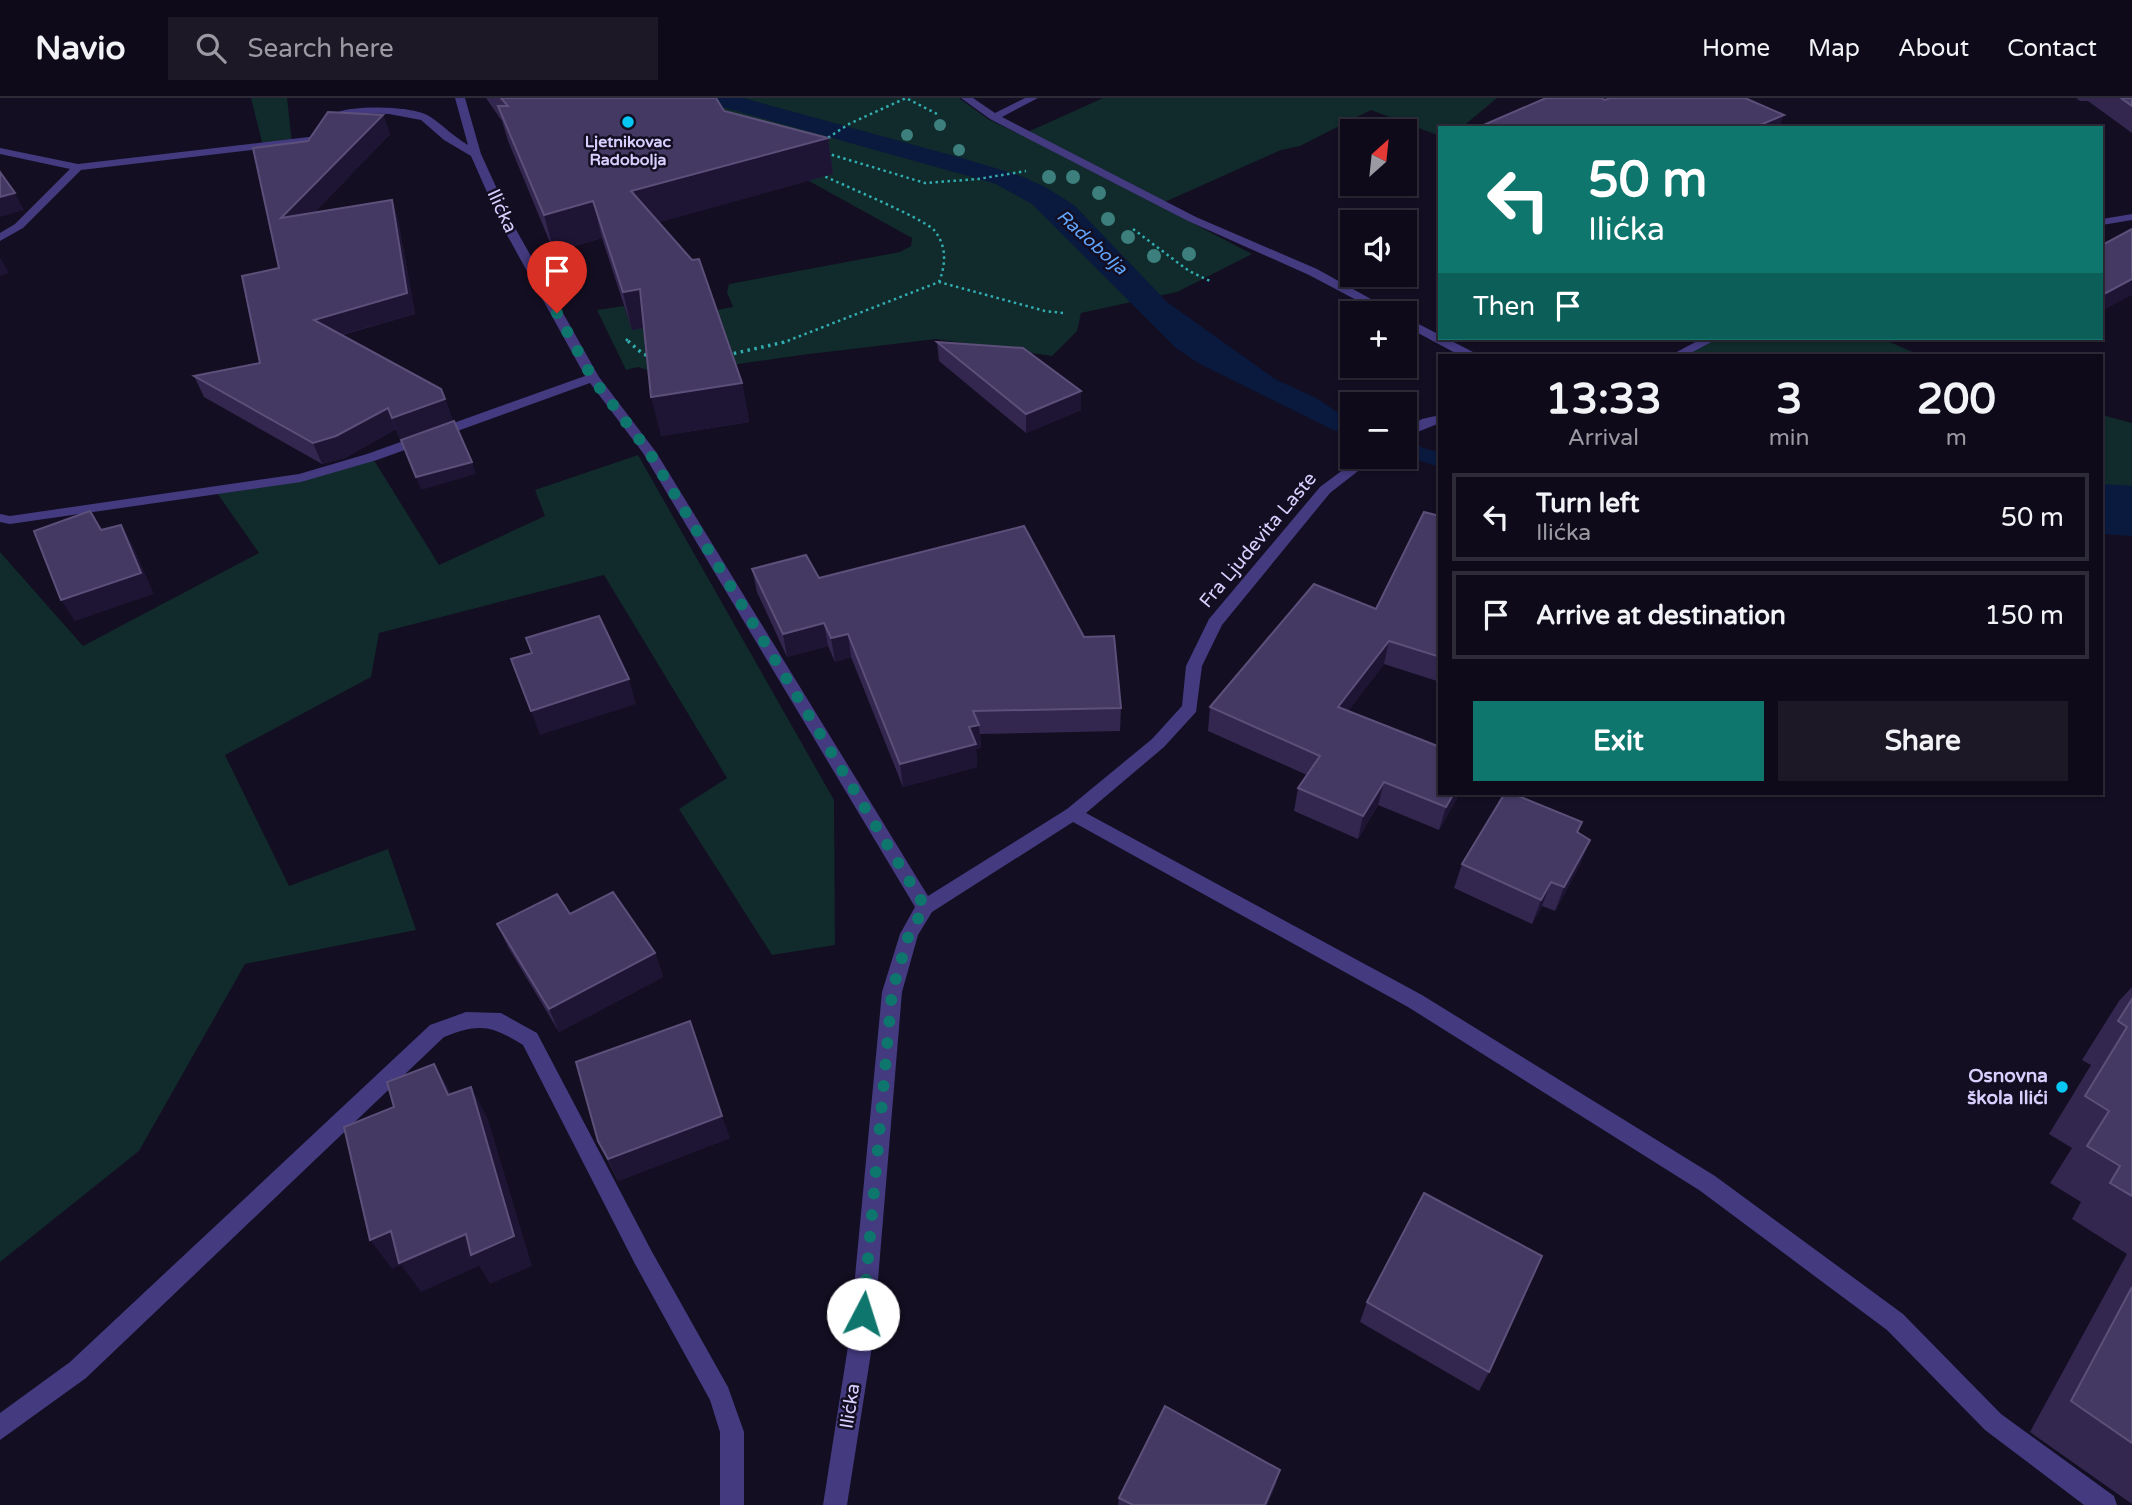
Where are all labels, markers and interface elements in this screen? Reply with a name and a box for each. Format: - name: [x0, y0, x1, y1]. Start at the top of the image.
- search box: [168, 17, 658, 80]
- text: Navio: [35, 29, 126, 68]
- icon: search: [192, 29, 230, 67]
- text: Search here: [248, 33, 394, 64]
- text: Home: [1702, 34, 1770, 63]
- text: Map: [1808, 34, 1860, 63]
- text: About: [1898, 34, 1969, 63]
- text: Contact: [2007, 34, 2097, 63]
- marker: Ljetnikovac Radobolja: [620, 114, 636, 130]
- north arrow: [1340, 119, 1418, 196]
- map controls: [1340, 119, 1417, 469]
- place label: Ljetnikovac Radobolja: [585, 132, 672, 170]
- text: 50 m: [1588, 151, 1707, 210]
- icon: left: [1473, 154, 1564, 245]
- street label: Ilićka: [482, 186, 522, 236]
- water label: Radobolja: [1052, 205, 1132, 280]
- button: sound: [1340, 210, 1417, 287]
- text: Ilićka: [1588, 211, 1665, 249]
- pin: [527, 241, 587, 313]
- icon: arrive: [538, 252, 576, 290]
- icon: arrive: [1549, 287, 1587, 325]
- text: Then: [1473, 291, 1535, 322]
- button: +: [1340, 301, 1417, 378]
- text: 13:33: [1545, 374, 1662, 425]
- text: 3: [1776, 374, 1802, 425]
- text: 200: [1917, 374, 1996, 425]
- button: −: [1340, 392, 1417, 469]
- text: Arrival: [1568, 424, 1639, 452]
- text: min: [1769, 424, 1810, 452]
- text: m: [1946, 424, 1967, 452]
- street label: Fra Ljudevita Laste: [1195, 468, 1321, 612]
- text: Turn left: [1536, 488, 1639, 519]
- icon: left: [1477, 498, 1515, 536]
- text: 50 m: [2001, 502, 2064, 533]
- text: Ilićka: [1536, 519, 1591, 547]
- icon: arrive: [1477, 596, 1515, 634]
- text: Arrive at destination: [1536, 600, 1786, 631]
- text: 150 m: [1984, 600, 2064, 631]
- button: Exit: [1473, 701, 1764, 781]
- button: Share: [1778, 701, 2068, 781]
- place label: Osnovna škola Ilići: [1967, 1065, 2048, 1109]
- marker: Osnovna škola Ilići: [2054, 1079, 2070, 1095]
- position arrow: [826, 1277, 900, 1351]
- street label: Ilićka: [836, 1382, 864, 1430]

